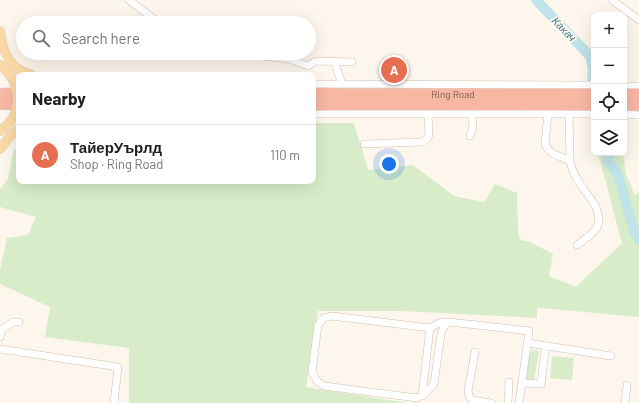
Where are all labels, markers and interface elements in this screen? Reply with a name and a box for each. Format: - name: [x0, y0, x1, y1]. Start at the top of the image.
- map controls: [591, 12, 627, 156]
- button: +: [591, 12, 627, 48]
- water label: Какач: [550, 14, 579, 44]
- search box: [16, 16, 316, 60]
- icon: search: [30, 27, 52, 49]
- text: Search here: [62, 29, 140, 47]
- button: −: [591, 48, 627, 84]
- pin: A: [381, 55, 407, 85]
- button: locate: [591, 84, 627, 120]
- text: Nearby: [32, 88, 86, 108]
- street label: Ring Road: [431, 88, 475, 100]
- button: layers: [591, 120, 627, 156]
- text: ТайерУърлд: [70, 138, 162, 156]
- text: A: [41, 147, 49, 163]
- text: 110 m: [270, 147, 300, 163]
- your location: [379, 154, 399, 174]
- text: Shop · Ring Road: [70, 156, 163, 172]

